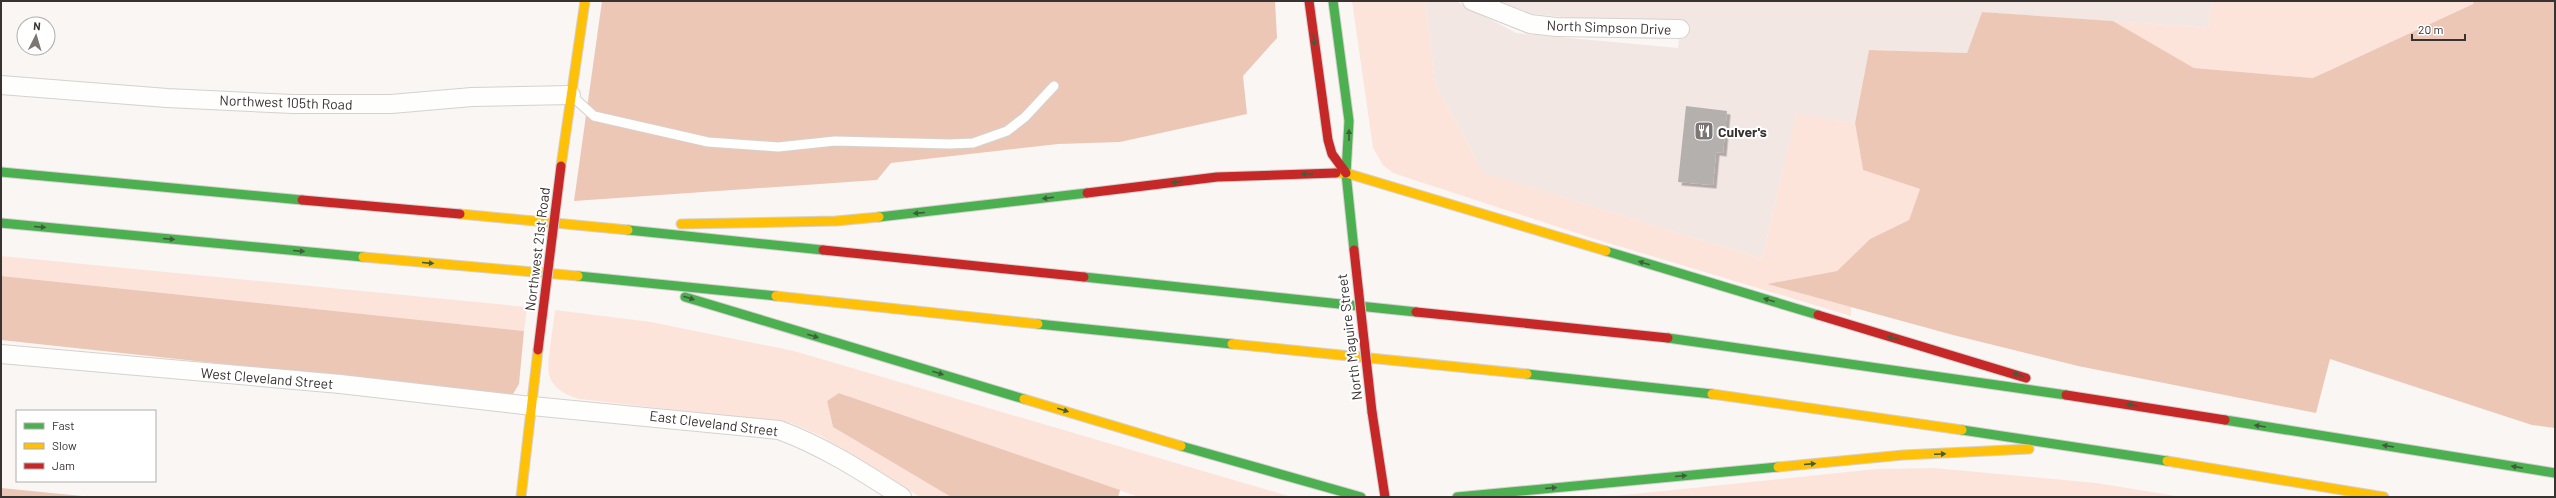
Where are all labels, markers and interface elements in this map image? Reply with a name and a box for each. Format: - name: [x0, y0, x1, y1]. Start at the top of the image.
- north arrow: [16, 16, 56, 56]
- street label: North Simpson Drive: [1546, 16, 1672, 38]
- scale bar: [2412, 16, 2465, 42]
- text: N: [33, 19, 41, 32]
- text: 20 m: [2418, 22, 2444, 36]
- one-way arrow: [1311, 34, 1318, 46]
- street label: Northwest 105th Road: [219, 91, 353, 113]
- restaurant icon: Culver's: [1693, 120, 1715, 142]
- place label: Culver's: [1718, 123, 1767, 140]
- one-way arrow: [1346, 128, 1352, 141]
- one-way arrow: [1301, 171, 1313, 178]
- one-way arrow: [1171, 179, 1183, 185]
- street label: Northwest 21st Road: [521, 186, 553, 312]
- one-way arrow: [1042, 195, 1054, 201]
- one-way arrow: [913, 210, 925, 217]
- one-way arrow: [34, 224, 46, 230]
- one-way arrow: [163, 235, 175, 242]
- one-way arrow: [293, 247, 305, 254]
- one-way arrow: [422, 259, 434, 266]
- one-way arrow: [1638, 260, 1650, 266]
- street label: North Maguire Street: [1333, 273, 1365, 401]
- one-way arrow: [683, 295, 695, 301]
- one-way arrow: [1762, 297, 1774, 303]
- one-way arrow: [808, 333, 820, 339]
- one-way arrow: [1887, 335, 1899, 341]
- street label: West Cleveland Street: [200, 364, 334, 392]
- one-way arrow: [932, 370, 944, 376]
- one-way arrow: [2011, 372, 2023, 378]
- one-way arrow: [2125, 402, 2138, 408]
- street label: East Cleveland Street: [649, 407, 779, 439]
- one-way arrow: [1057, 407, 1069, 413]
- legend: [16, 410, 156, 482]
- text: Fast: [52, 418, 75, 432]
- one-way arrow: [2254, 422, 2266, 428]
- text: Slow: [52, 438, 77, 452]
- one-way arrow: [2382, 443, 2394, 449]
- one-way arrow: [1934, 450, 1946, 457]
- text: Jam: [52, 458, 75, 472]
- one-way arrow: [1804, 461, 1816, 467]
- one-way arrow: [2510, 464, 2523, 470]
- one-way arrow: [1675, 473, 1687, 479]
- one-way arrow: [1545, 485, 1557, 491]

